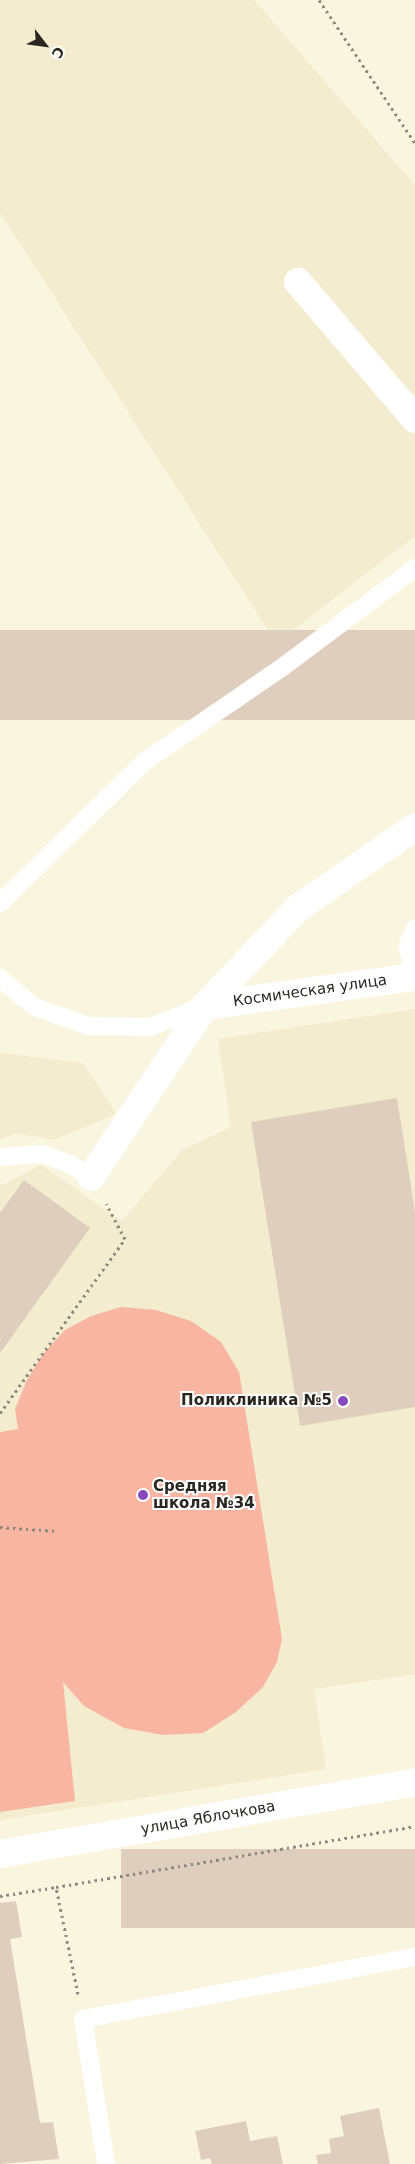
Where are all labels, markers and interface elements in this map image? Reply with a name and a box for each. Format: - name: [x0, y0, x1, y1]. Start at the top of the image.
- north arrow: [20, 20, 70, 70]
- text: С: [48, 44, 67, 61]
- street label: Космическая улица: [232, 971, 388, 1011]
- place label: Поликлиника №5: [181, 1392, 332, 1410]
- marker: Поликлиника №5: [336, 1394, 350, 1408]
- place label: Средняя школа №34: [153, 1477, 255, 1512]
- marker: Средняя школа №34: [137, 1489, 149, 1501]
- street label: улица Яблочкова: [139, 1797, 277, 1839]

